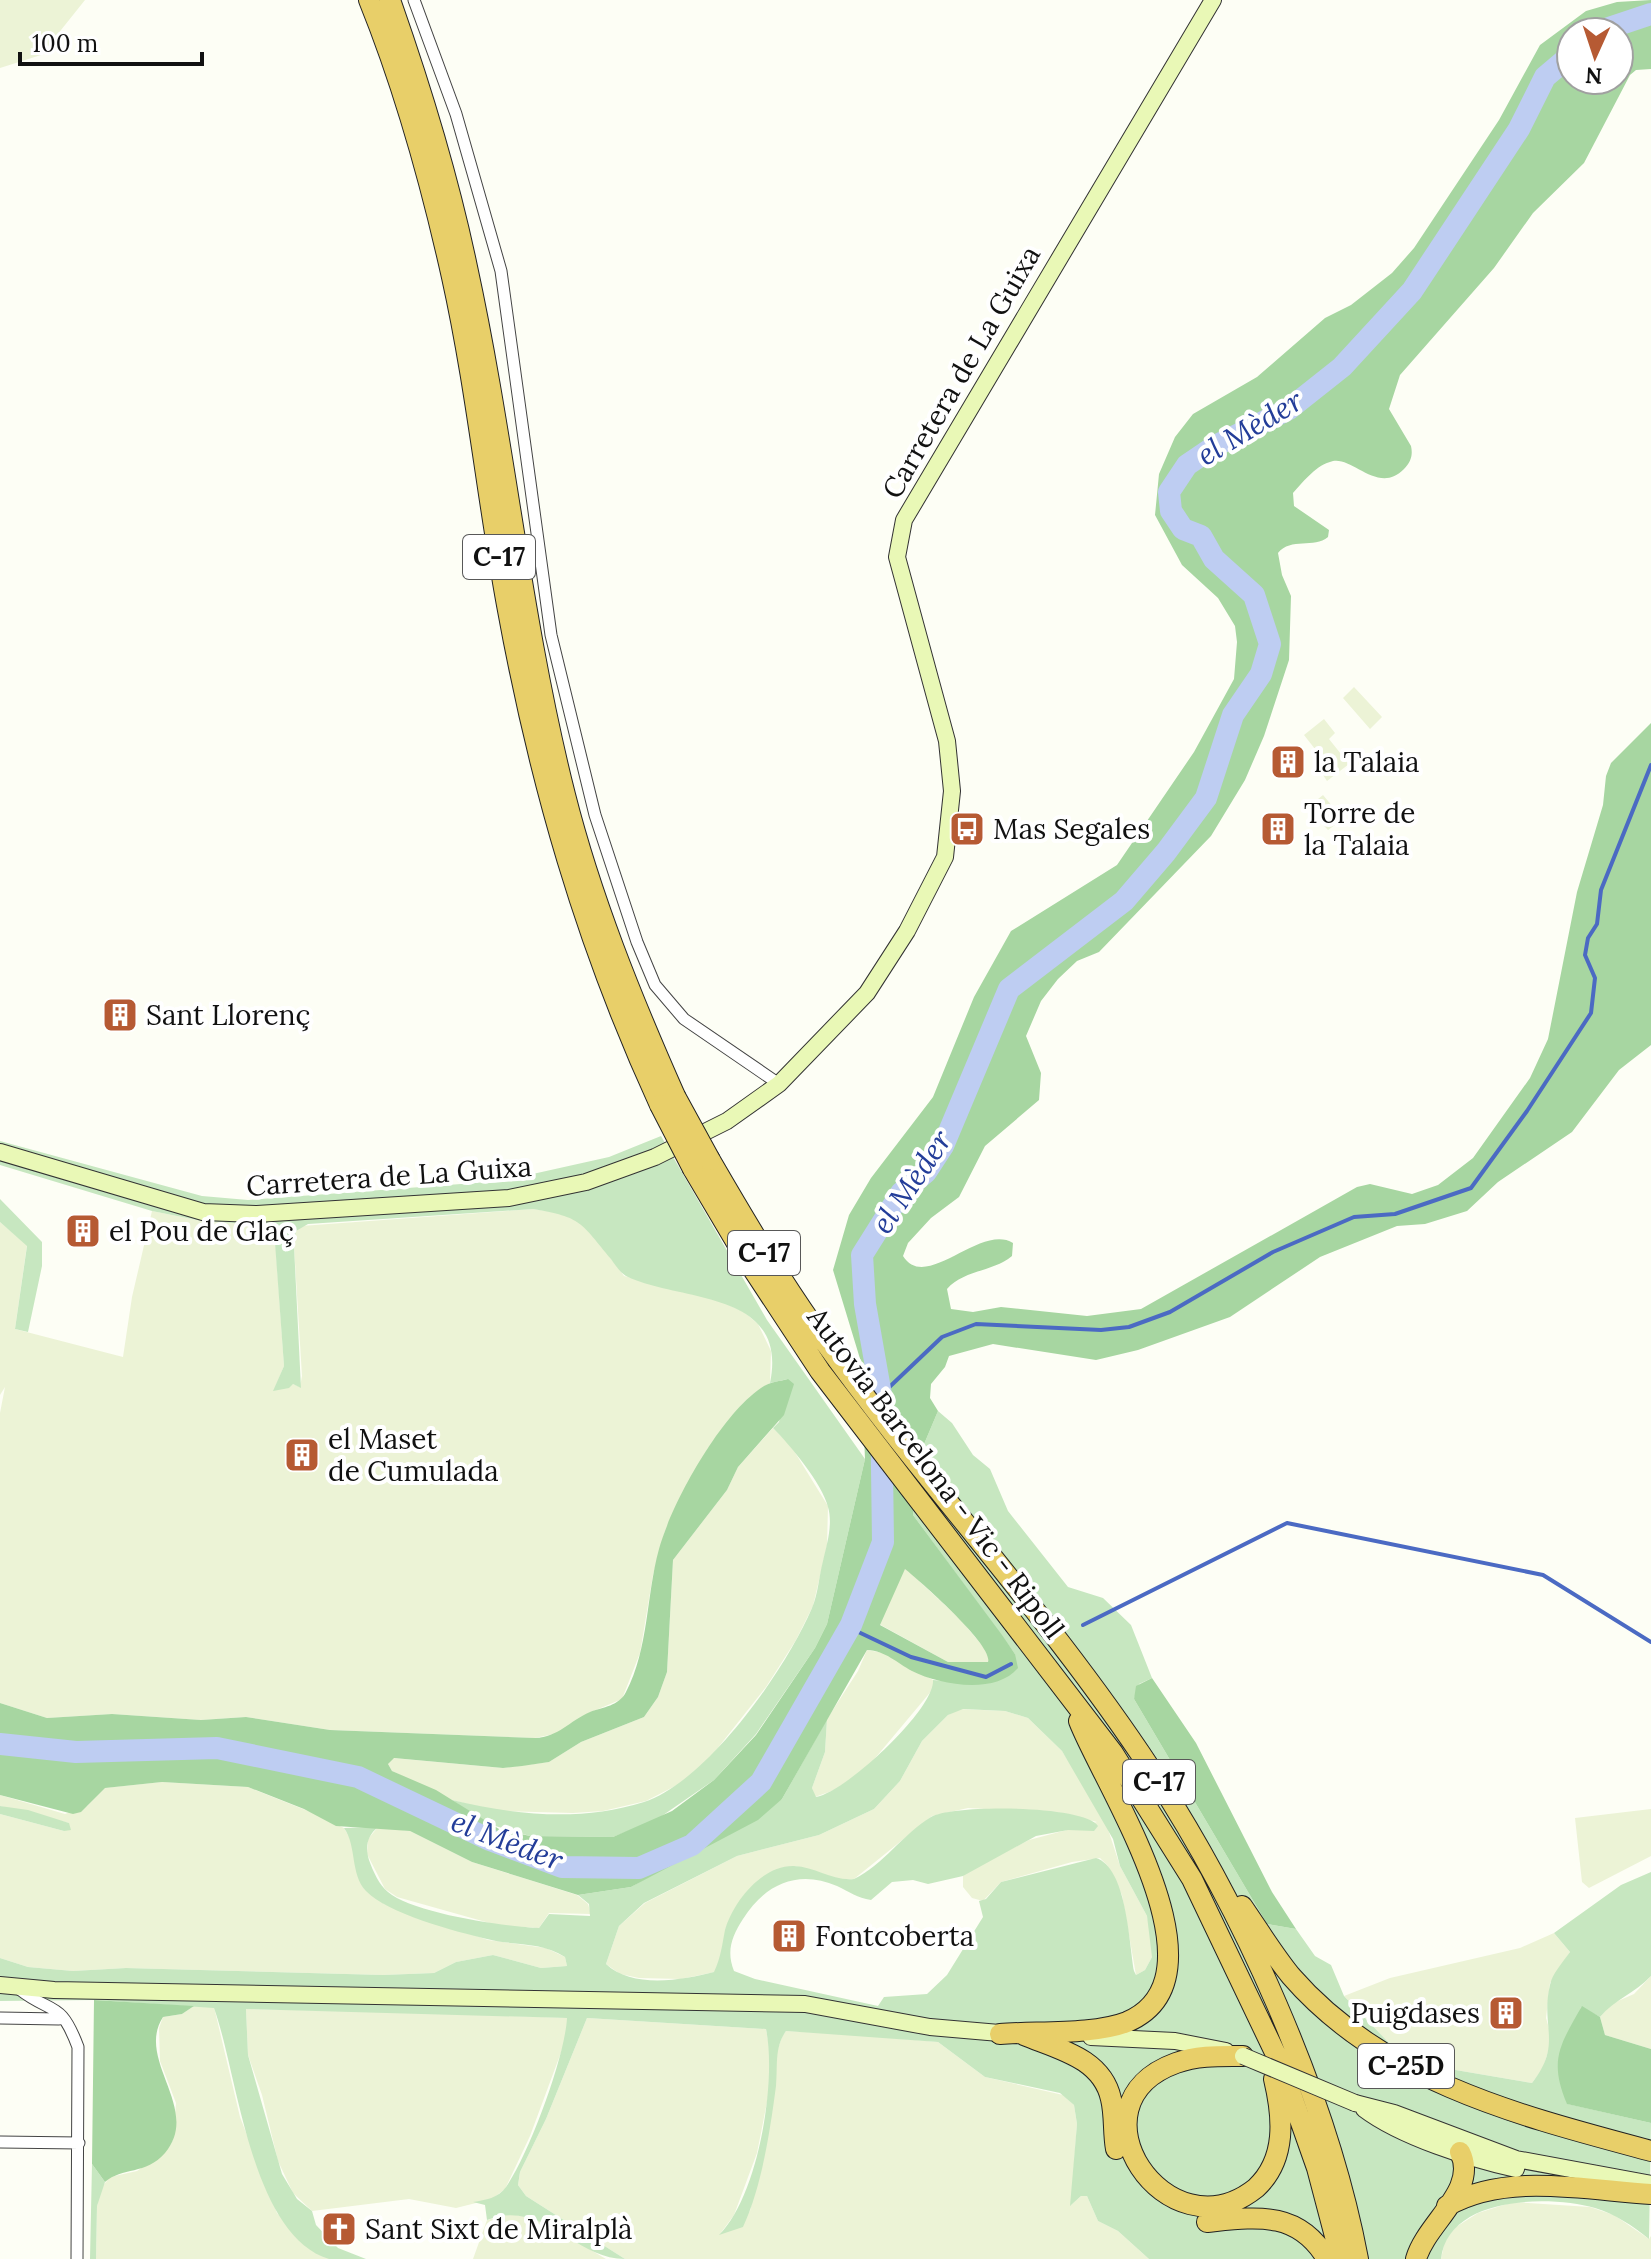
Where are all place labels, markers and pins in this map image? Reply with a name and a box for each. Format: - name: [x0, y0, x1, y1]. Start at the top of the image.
- building icon: la Talaia: [1269, 743, 1307, 781]
- place label: la Talaia: [1314, 744, 1420, 780]
- place label: Torre de la Talaia: [1304, 795, 1415, 863]
- bus stop icon: Mas Segales: [948, 810, 986, 848]
- building icon: Torre de la Talaia: [1259, 810, 1297, 848]
- place label: Mas Segales: [993, 811, 1150, 847]
- building icon: Sant Llorenç: [101, 996, 139, 1034]
- place label: Sant Llorenç: [146, 997, 310, 1033]
- building icon: el Pou de Glaç: [64, 1212, 102, 1250]
- place label: el Pou de Glaç: [109, 1213, 294, 1249]
- place label: el Maset de Cumulada: [328, 1421, 499, 1489]
- building icon: el Maset de Cumulada: [283, 1436, 321, 1474]
- building icon: Fontcoberta: [770, 1917, 808, 1955]
- place label: Fontcoberta: [815, 1918, 974, 1954]
- building icon: Puigdases: [1487, 1994, 1525, 2032]
- place label: Puigdases: [1351, 1995, 1480, 2031]
- church icon: Sant Sixt de Miralplà: [320, 2210, 358, 2248]
- place label: Sant Sixt de Miralplà: [365, 2211, 633, 2247]

